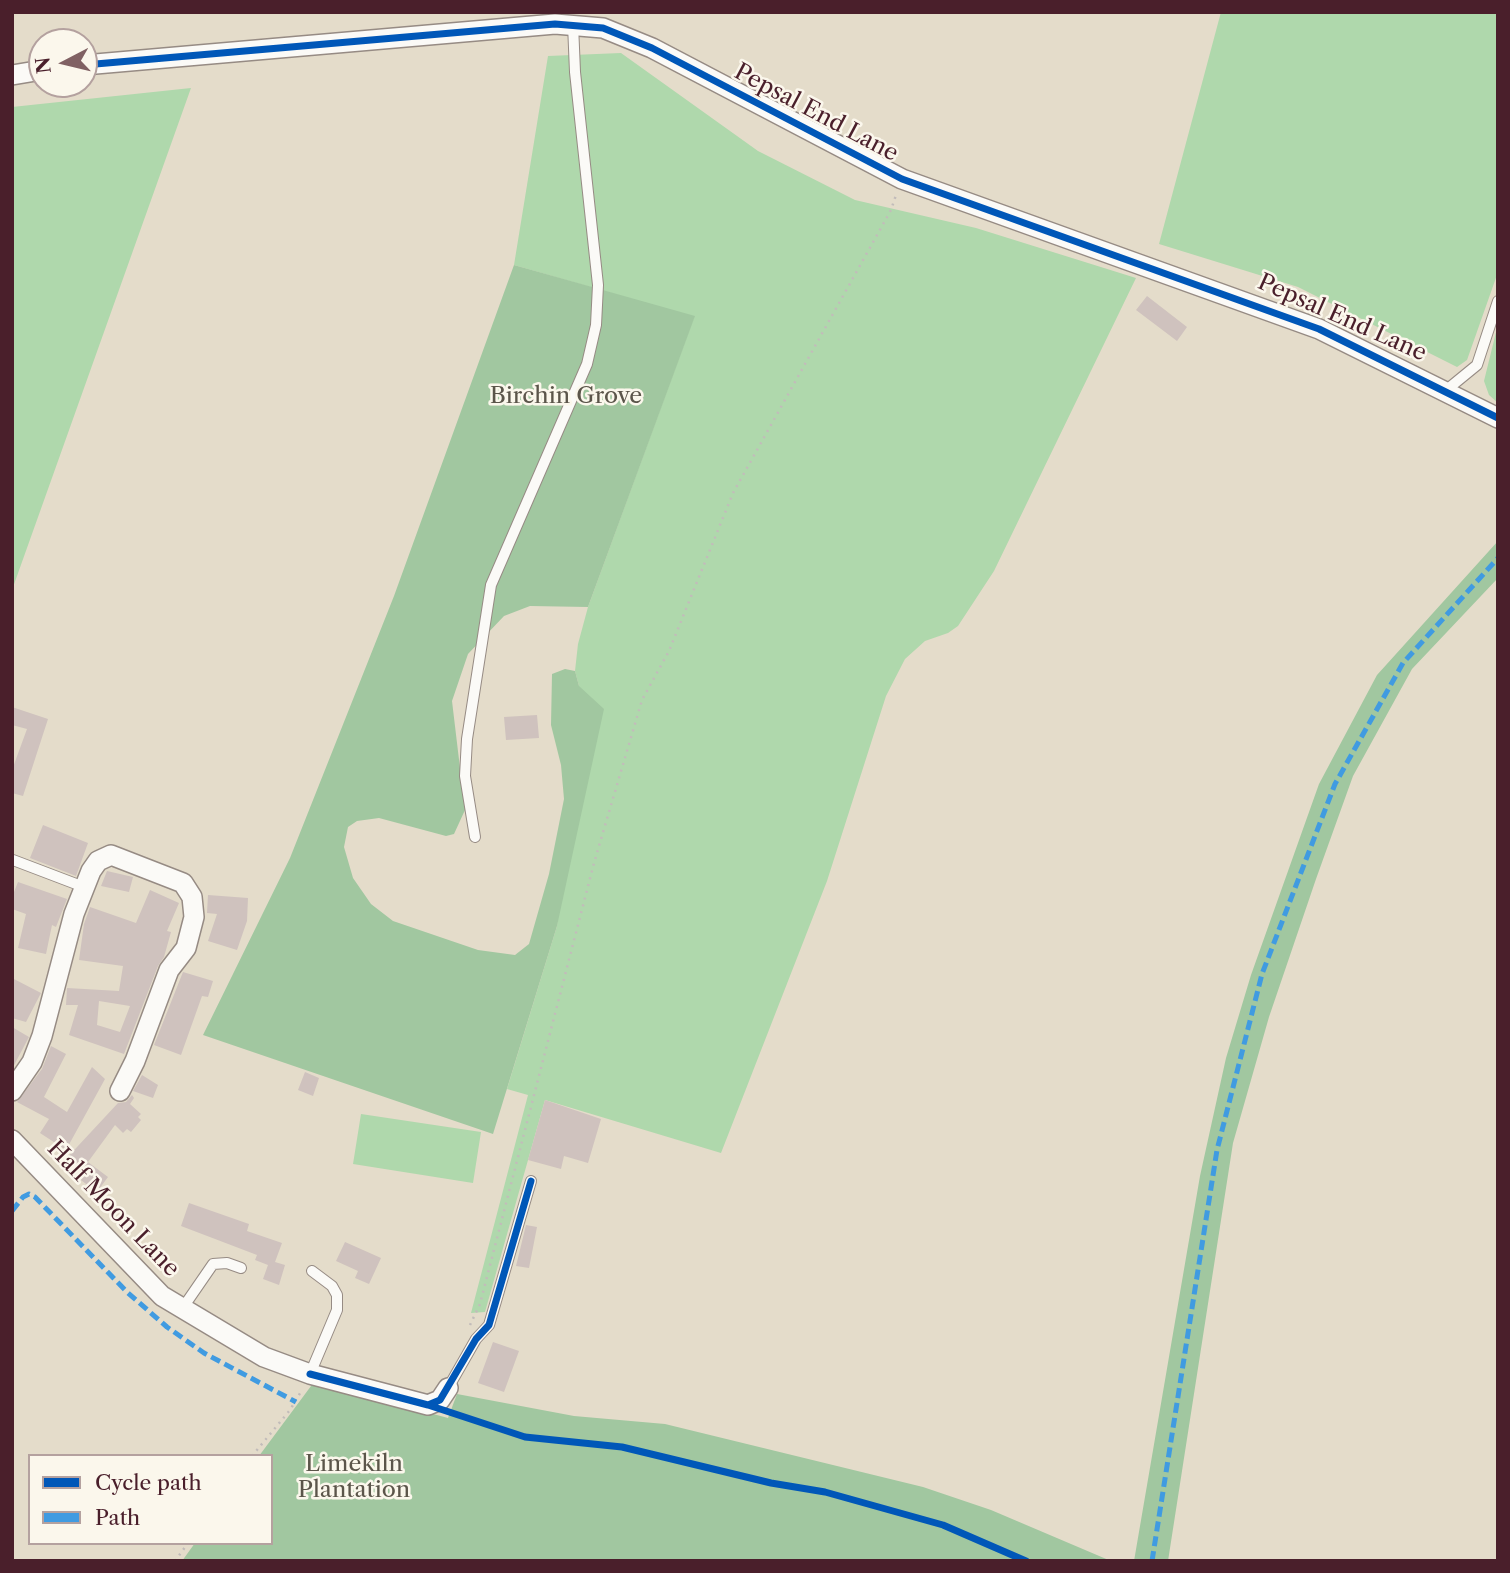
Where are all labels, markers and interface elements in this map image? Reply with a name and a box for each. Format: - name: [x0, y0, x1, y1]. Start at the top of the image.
- north arrow: [28, 28, 98, 98]
- text: N: [31, 56, 56, 75]
- street label: Pepsal End Lane: [729, 58, 903, 168]
- street label: Pepsal End Lane: [1253, 268, 1431, 368]
- park label: Birchin Grove: [490, 382, 642, 410]
- street label: Half Moon Lane: [41, 1135, 185, 1283]
- park label: Limekiln Plantation: [298, 1450, 410, 1504]
- legend: [28, 1454, 273, 1545]
- text: Cycle path: [95, 1470, 202, 1495]
- text: Path: [95, 1505, 140, 1530]

